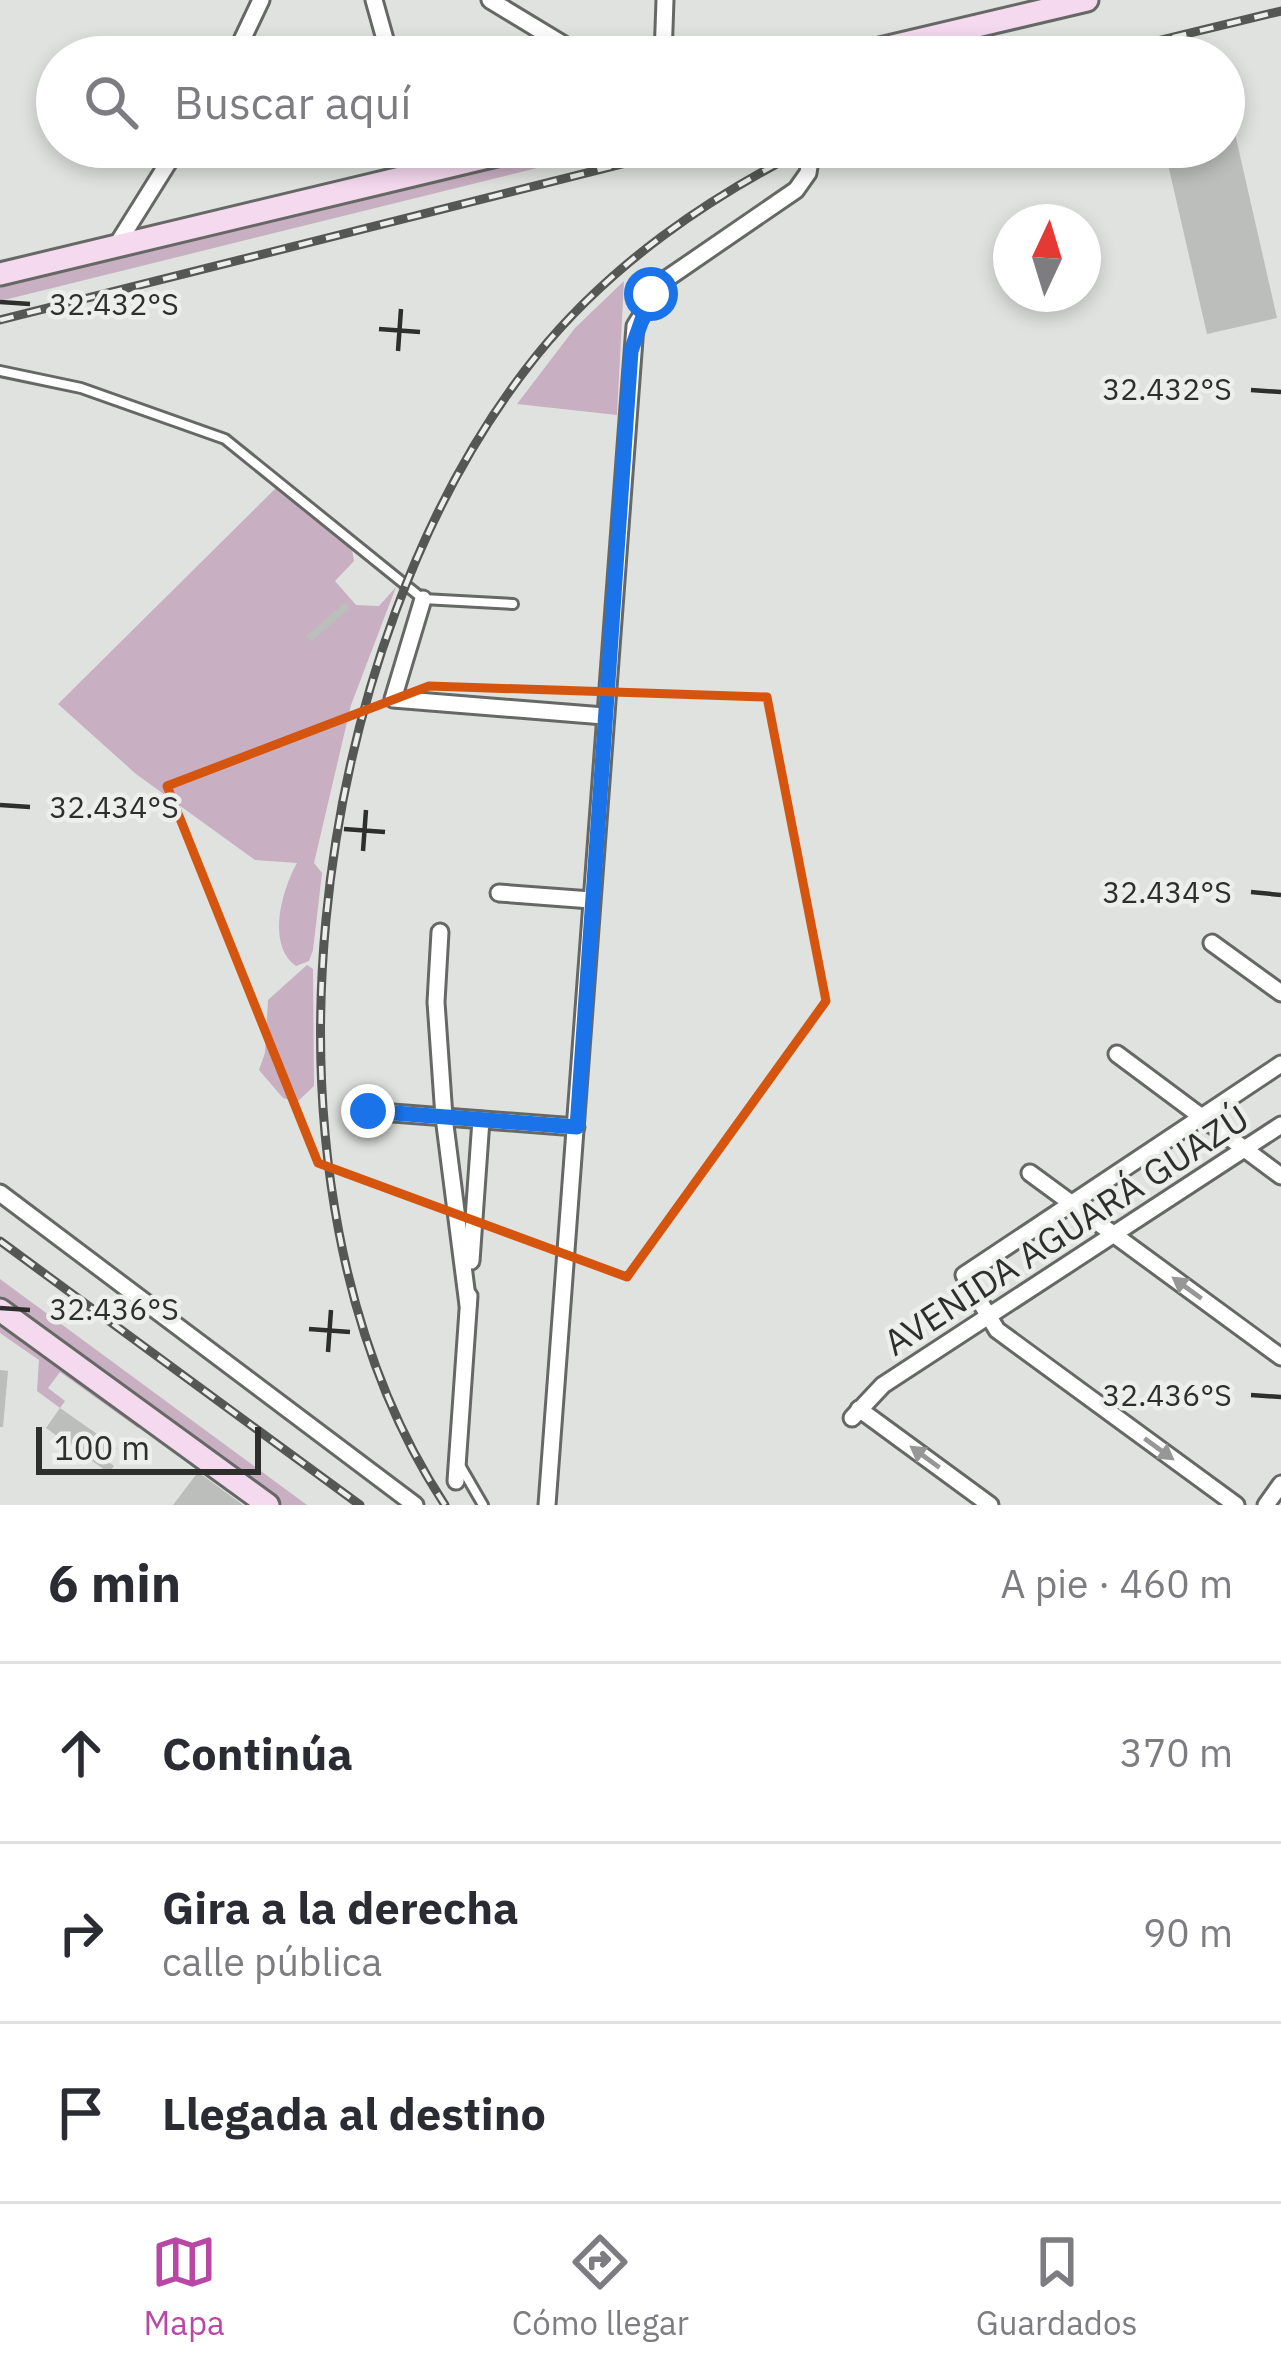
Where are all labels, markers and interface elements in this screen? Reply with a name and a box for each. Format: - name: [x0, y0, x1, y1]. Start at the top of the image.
- search box: [36, 36, 1245, 168]
- icon: search: [78, 69, 144, 135]
- text: Buscar aquí: [174, 73, 412, 131]
- north arrow: [993, 204, 1101, 312]
- route start: [624, 267, 678, 321]
- text: 32.432°S: [49, 284, 179, 323]
- text: 32.432°S: [1102, 369, 1232, 408]
- text: 32.434°S: [49, 787, 179, 826]
- text: 32.434°S: [1102, 872, 1232, 911]
- route end: [341, 1084, 395, 1138]
- street label: AVENIDA AGUARÁ GUAZÚ: [874, 1094, 1257, 1365]
- one-way arrow: [1171, 1276, 1203, 1300]
- text: 32.436°S: [49, 1289, 179, 1328]
- text: 32.436°S: [1102, 1375, 1232, 1414]
- scale bar: [36, 1421, 261, 1474]
- text: 100 m: [54, 1426, 150, 1469]
- one-way arrow: [1143, 1436, 1175, 1460]
- one-way arrow: [909, 1445, 941, 1469]
- text: 6 min: [48, 1550, 181, 1616]
- text: A pie · 460 m: [1000, 1558, 1233, 1609]
- icon: ahead: [48, 1720, 114, 1786]
- text: Continúa: [162, 1724, 353, 1782]
- text: 370 m: [1120, 1727, 1233, 1778]
- text: Gira a la derecha: [162, 1878, 519, 1936]
- icon: right: [48, 1900, 114, 1966]
- text: 90 m: [1143, 1907, 1233, 1958]
- text: calle pública: [162, 1936, 382, 1987]
- icon: arrive: [48, 2080, 114, 2146]
- text: Llegada al destino: [162, 2084, 546, 2142]
- tab: Mapa: [144, 2229, 225, 2344]
- tab: Cómo llegar: [512, 2229, 689, 2344]
- tab: Guardados: [976, 2229, 1137, 2344]

